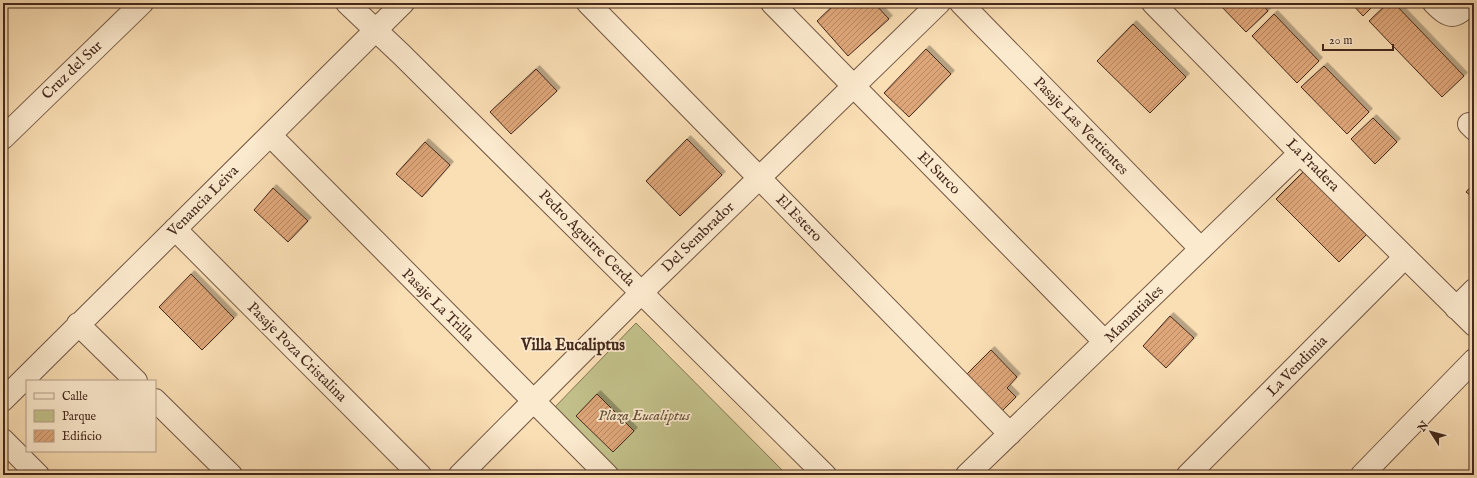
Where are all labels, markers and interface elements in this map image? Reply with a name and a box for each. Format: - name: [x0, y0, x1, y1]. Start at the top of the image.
- scale bar: [1323, 26, 1393, 52]
- text: 20 m: [1329, 33, 1352, 48]
- street label: Cruz del Sur: [38, 36, 107, 104]
- street label: Pasaje Las Vertientes: [1029, 73, 1133, 179]
- street label: La Pradera: [1282, 134, 1344, 196]
- street label: El Surco: [913, 147, 965, 199]
- street label: Venancia Leiva: [163, 161, 243, 241]
- street label: Pedro Aguirre Cerda: [535, 186, 640, 291]
- street label: El Estero: [772, 190, 826, 246]
- street label: Del Sembrador: [658, 197, 739, 276]
- street label: Pasaje La Trilla: [398, 265, 479, 346]
- street label: Manantiales: [1100, 281, 1168, 347]
- street label: Pasaje Poza Cristalina: [243, 298, 351, 406]
- street label: La Vendimia: [1263, 331, 1332, 400]
- district label: Villa Eucaliptus: [520, 336, 625, 356]
- legend: [26, 380, 156, 452]
- text: Calle: [62, 389, 88, 404]
- park label: Plaza Eucaliptus: [598, 406, 691, 425]
- text: Parque: [62, 409, 97, 425]
- north arrow: [1411, 412, 1451, 452]
- text: N: [1415, 418, 1432, 435]
- text: Edificio: [62, 429, 102, 444]

